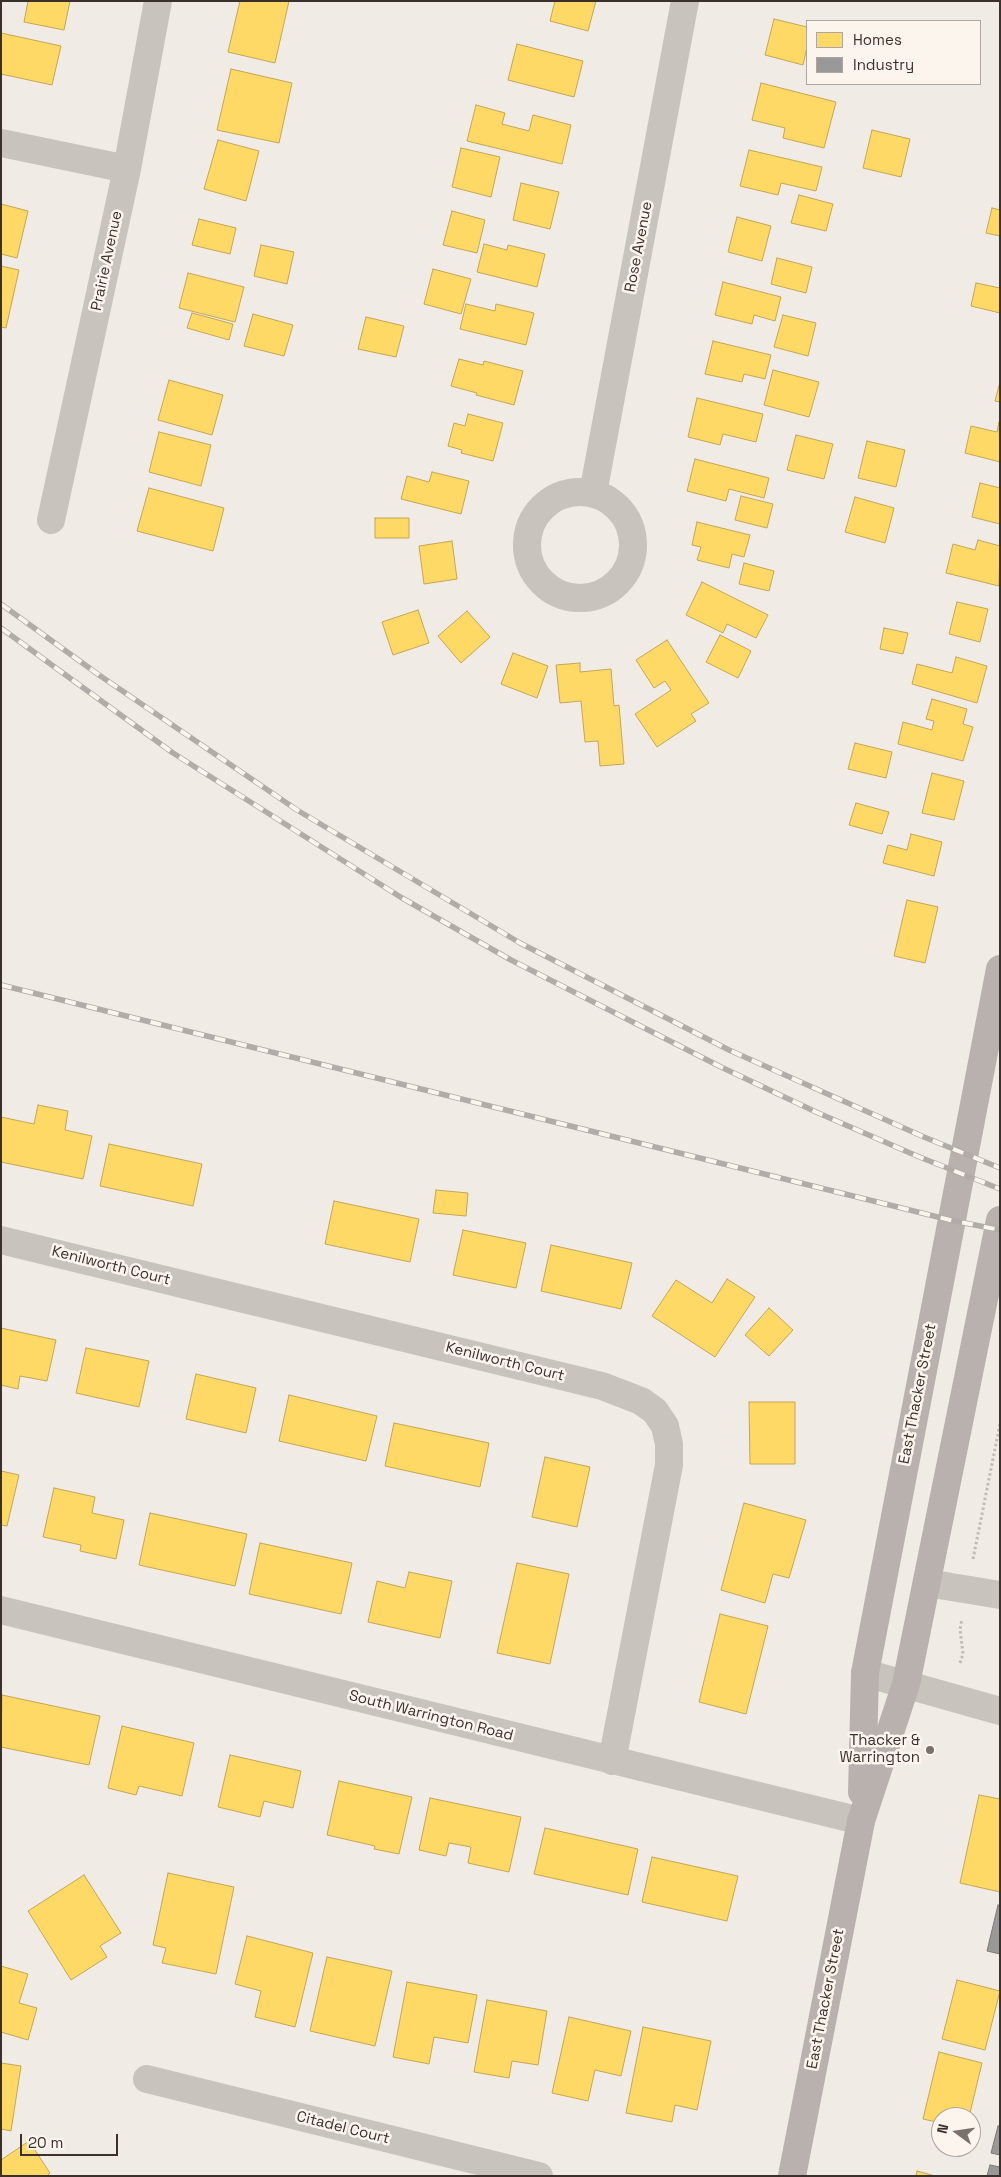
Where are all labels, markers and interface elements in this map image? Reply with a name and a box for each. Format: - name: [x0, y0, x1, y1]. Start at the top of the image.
- legend: [806, 20, 981, 85]
- text: Homes: [853, 30, 902, 49]
- text: Industry: [853, 55, 914, 74]
- street label: Rose Avenue: [621, 200, 657, 294]
- street label: Prairie Avenue: [88, 209, 126, 313]
- street label: Kenilworth Court: [50, 1243, 172, 1289]
- street label: East Thacker Street: [896, 1322, 940, 1466]
- street label: Kenilworth Court: [444, 1339, 566, 1385]
- street label: South Warrington Road: [347, 1687, 515, 1745]
- place label: Thacker & Warrington: [839, 1732, 920, 1767]
- marker: Thacker & Warrington: [924, 1744, 936, 1756]
- street label: East Thacker Street: [804, 1927, 848, 2071]
- north arrow: [931, 2107, 981, 2157]
- street label: Citadel Court: [295, 2108, 391, 2148]
- text: N: [933, 2122, 952, 2135]
- scale bar: [22, 2124, 120, 2156]
- text: 20 m: [28, 2133, 63, 2152]

